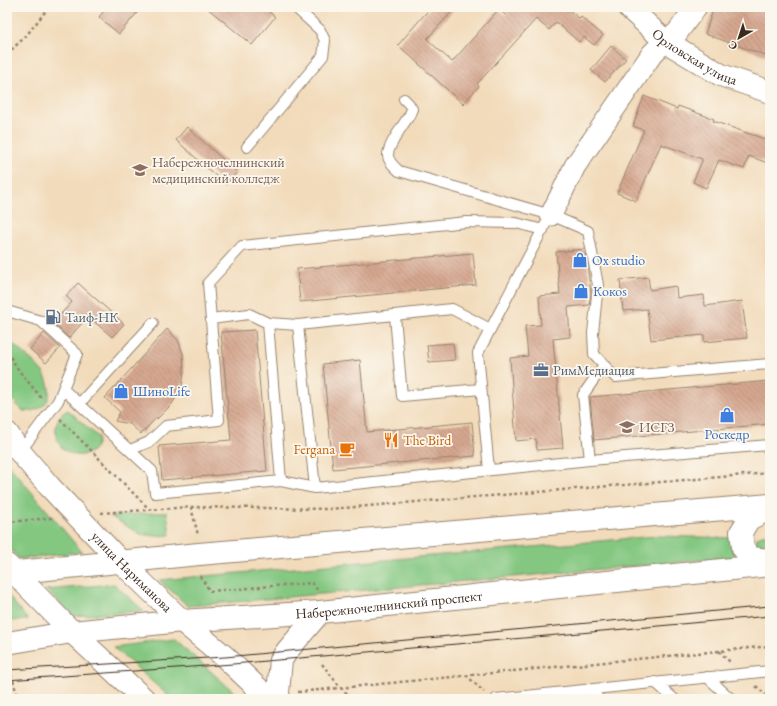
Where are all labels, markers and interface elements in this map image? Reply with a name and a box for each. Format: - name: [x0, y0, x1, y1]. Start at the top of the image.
- north arrow: [719, 18, 759, 58]
- street label: Орловская улица: [648, 25, 740, 89]
- text: С: [725, 38, 740, 54]
- place label: Набережночелнинский медицинский колледж: [152, 153, 285, 187]
- school or university icon: Набережночелнинский медицинский колледж: [131, 161, 149, 179]
- shop icon: Ox studio: [571, 251, 589, 269]
- place label: Ox studio: [592, 251, 645, 269]
- shop icon: Кокоs: [572, 282, 590, 300]
- place label: Кокоs: [593, 282, 627, 300]
- fuel station icon: Таиф-НК: [44, 308, 62, 326]
- place label: Таиф-НК: [65, 308, 119, 326]
- office icon: РимМедиация: [532, 361, 550, 379]
- place label: РимМедиация: [553, 361, 635, 379]
- shop icon: ШиноLife: [112, 382, 130, 400]
- place label: ШиноLife: [133, 382, 191, 400]
- shop icon: Роскедр: [718, 406, 736, 424]
- school or university icon: ИСГЗ: [618, 418, 636, 436]
- place label: ИСГЗ: [639, 418, 675, 436]
- place label: Роскедр: [705, 425, 749, 443]
- restaurant icon: The Bird: [382, 431, 400, 449]
- place label: The Bird: [403, 431, 452, 449]
- place label: Fergana: [293, 440, 335, 458]
- cafe icon: Fergana: [338, 440, 356, 458]
- street label: улица Нариманова: [88, 527, 177, 616]
- street label: Набережночелнинский проспект: [295, 586, 483, 623]

